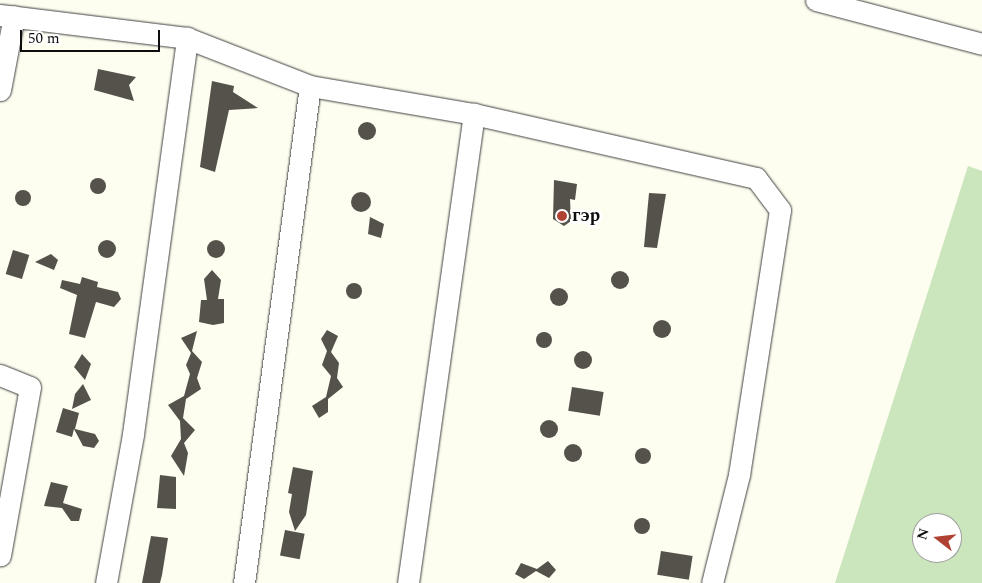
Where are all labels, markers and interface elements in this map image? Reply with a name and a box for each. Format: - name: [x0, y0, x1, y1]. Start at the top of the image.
- scale bar: [22, 20, 162, 52]
- text: 50 m: [28, 27, 60, 50]
- place label: гэр: [572, 205, 600, 227]
- marker: гэр: [556, 210, 568, 222]
- north arrow: [912, 513, 962, 563]
- text: N: [911, 526, 935, 542]

